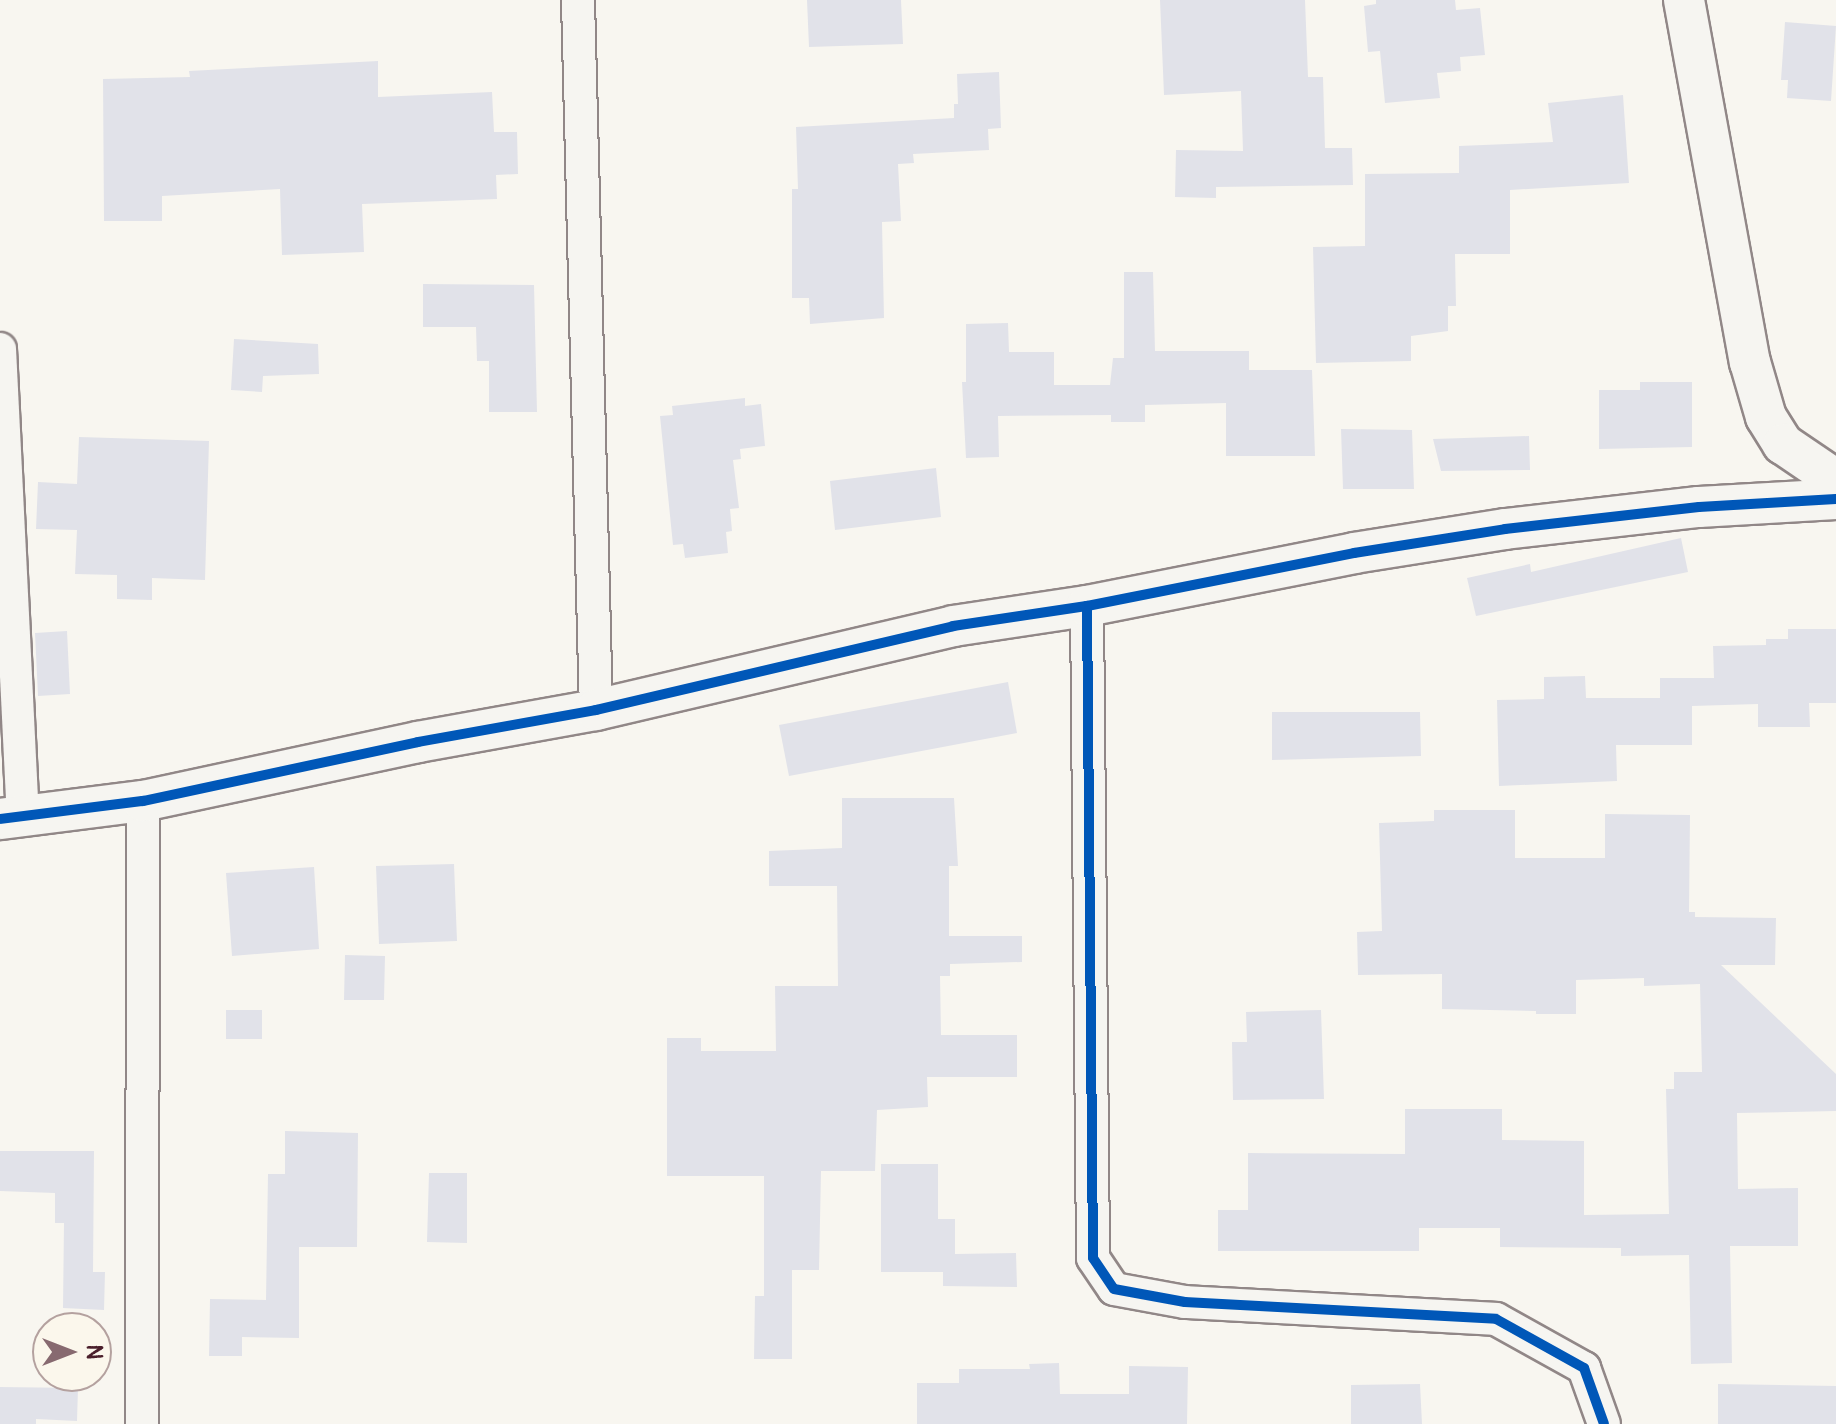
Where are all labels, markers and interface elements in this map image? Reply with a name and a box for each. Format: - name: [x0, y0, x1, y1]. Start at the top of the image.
- north arrow: [32, 1312, 112, 1392]
- text: N: [80, 1345, 108, 1359]

